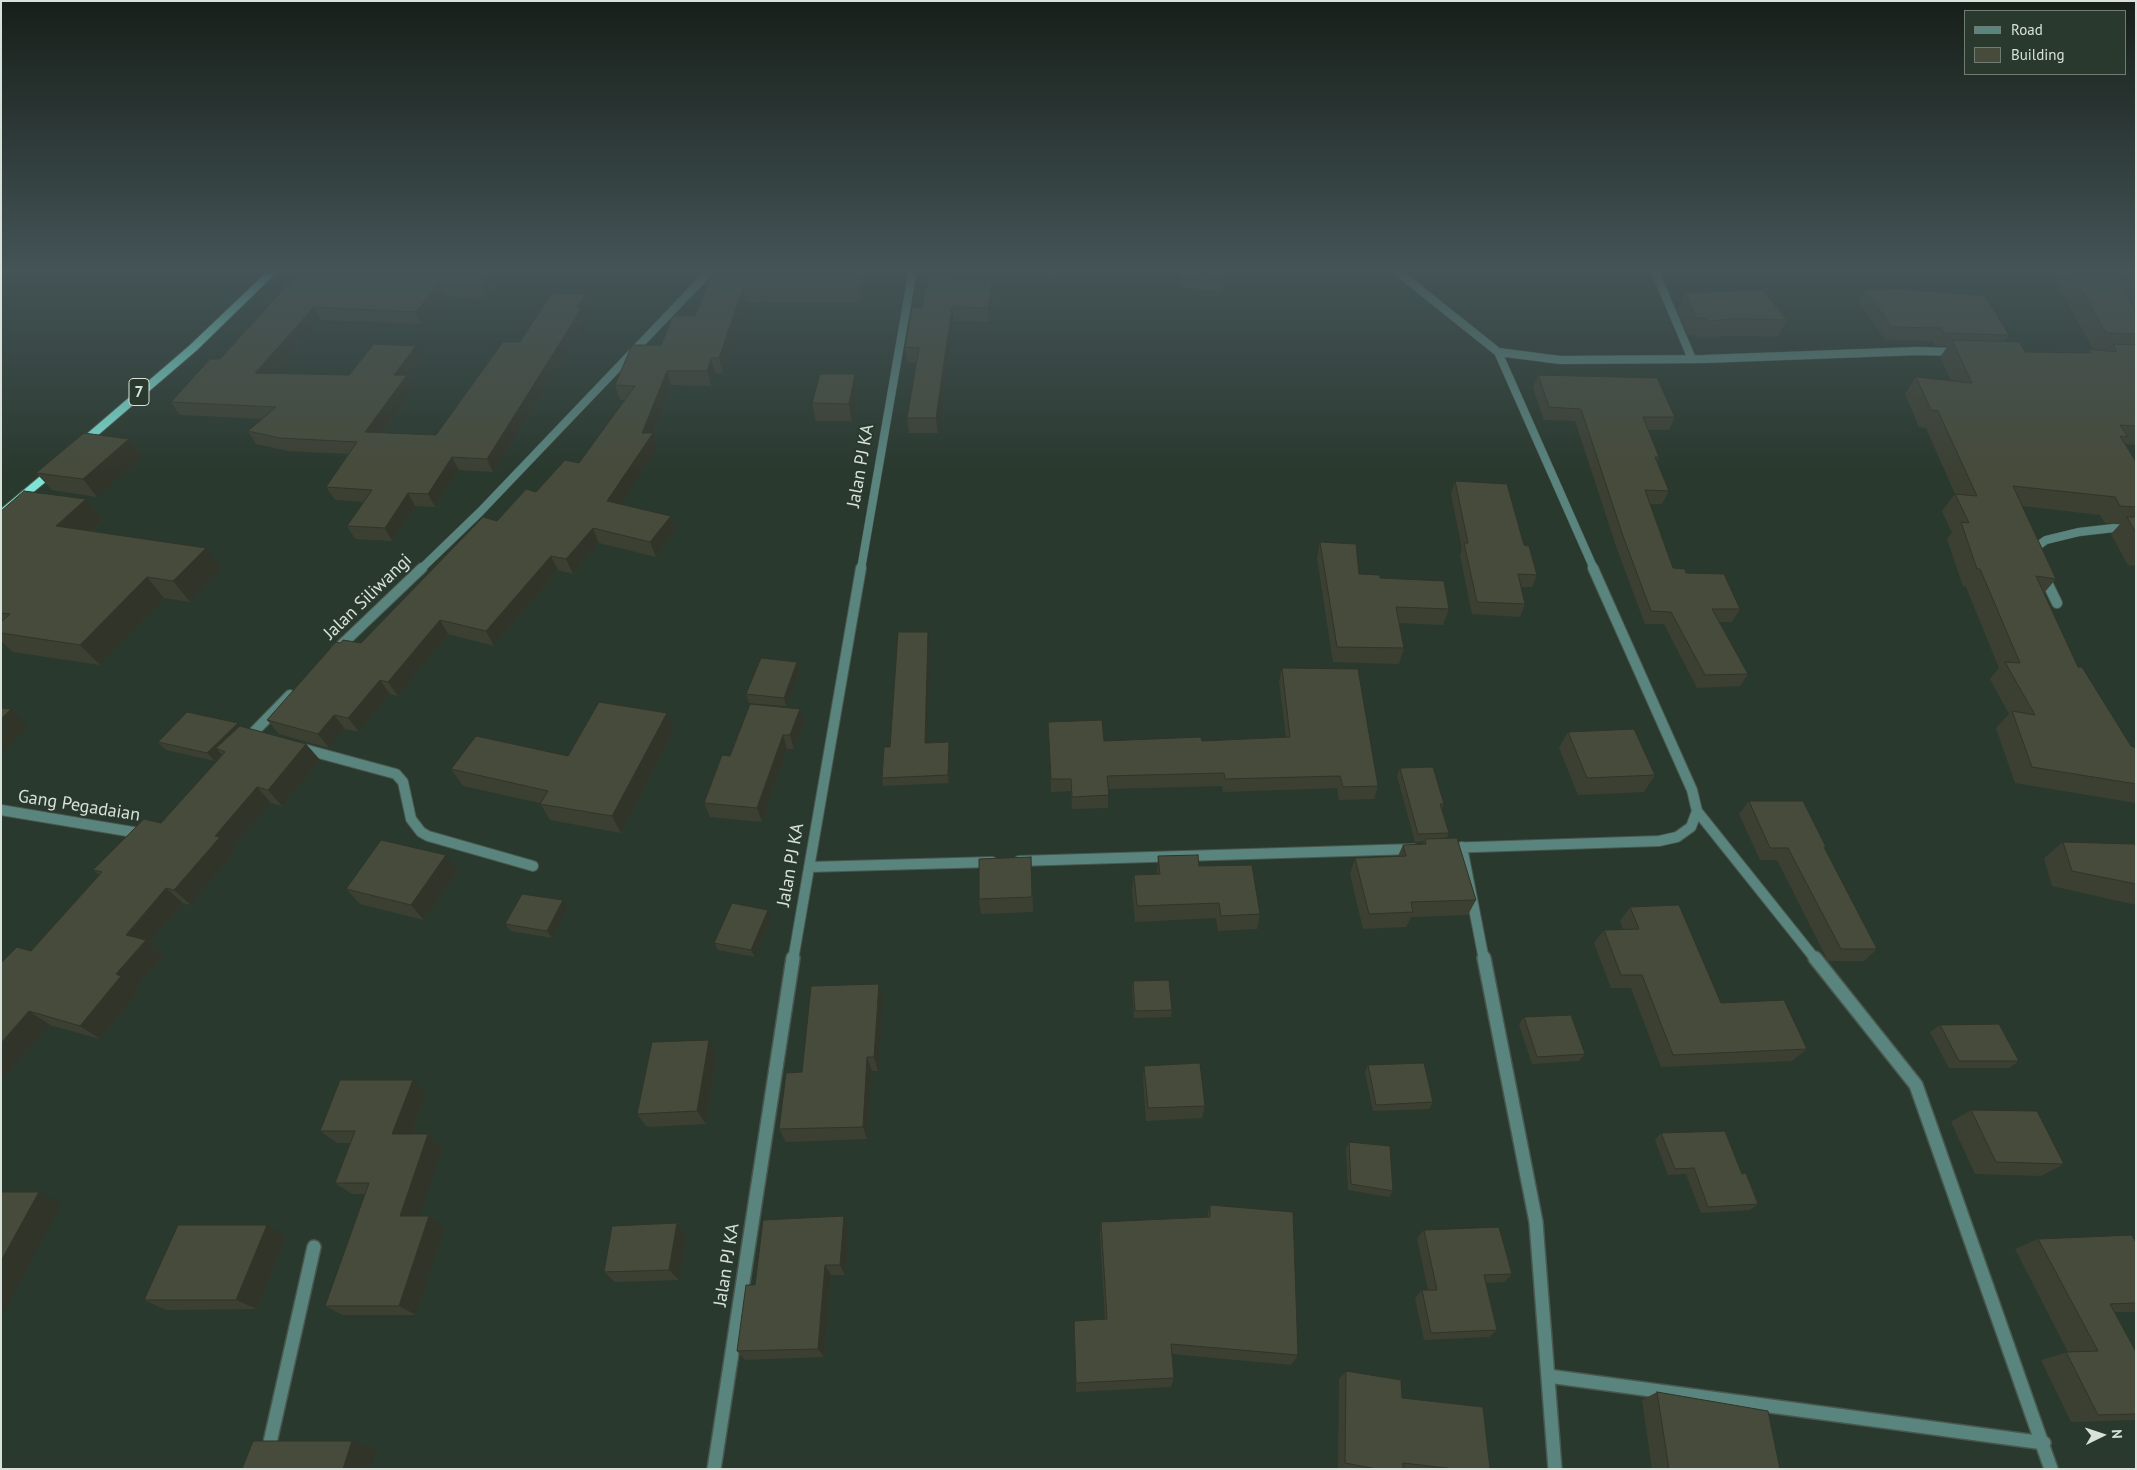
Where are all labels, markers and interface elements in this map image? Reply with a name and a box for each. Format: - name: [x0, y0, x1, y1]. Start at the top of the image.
- legend: [1964, 10, 2127, 75]
- text: Road: [2011, 20, 2043, 39]
- text: Building: [2011, 45, 2065, 64]
- road number: 7: [129, 378, 149, 406]
- street label: Jalan PJ KA: [843, 423, 879, 509]
- street label: Jalan Siliwangi: [320, 550, 416, 644]
- street label: Gang Pegadaian: [16, 786, 142, 826]
- street label: Jalan PJ KA: [773, 822, 809, 908]
- street label: Jalan PJ KA: [710, 1222, 744, 1308]
- north arrow: [2077, 1410, 2127, 1460]
- text: N: [2108, 1429, 2126, 1439]

